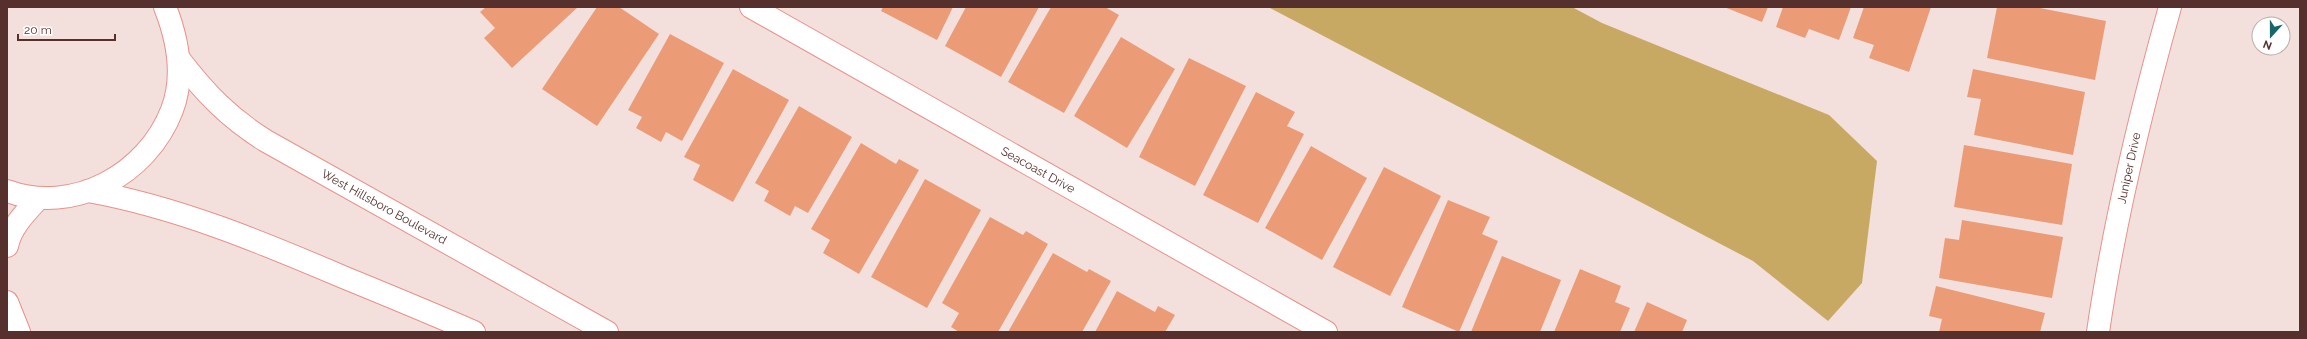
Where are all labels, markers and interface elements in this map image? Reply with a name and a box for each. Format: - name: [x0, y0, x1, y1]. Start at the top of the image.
- scale bar: [18, 16, 115, 42]
- north arrow: [2251, 16, 2291, 56]
- text: 20 m: [24, 23, 52, 37]
- text: N: [2261, 37, 2274, 52]
- street label: Juniper Drive: [2115, 131, 2143, 205]
- street label: Seacoast Drive: [998, 144, 1078, 196]
- street label: West Hillsboro Boulevard: [319, 167, 449, 247]

